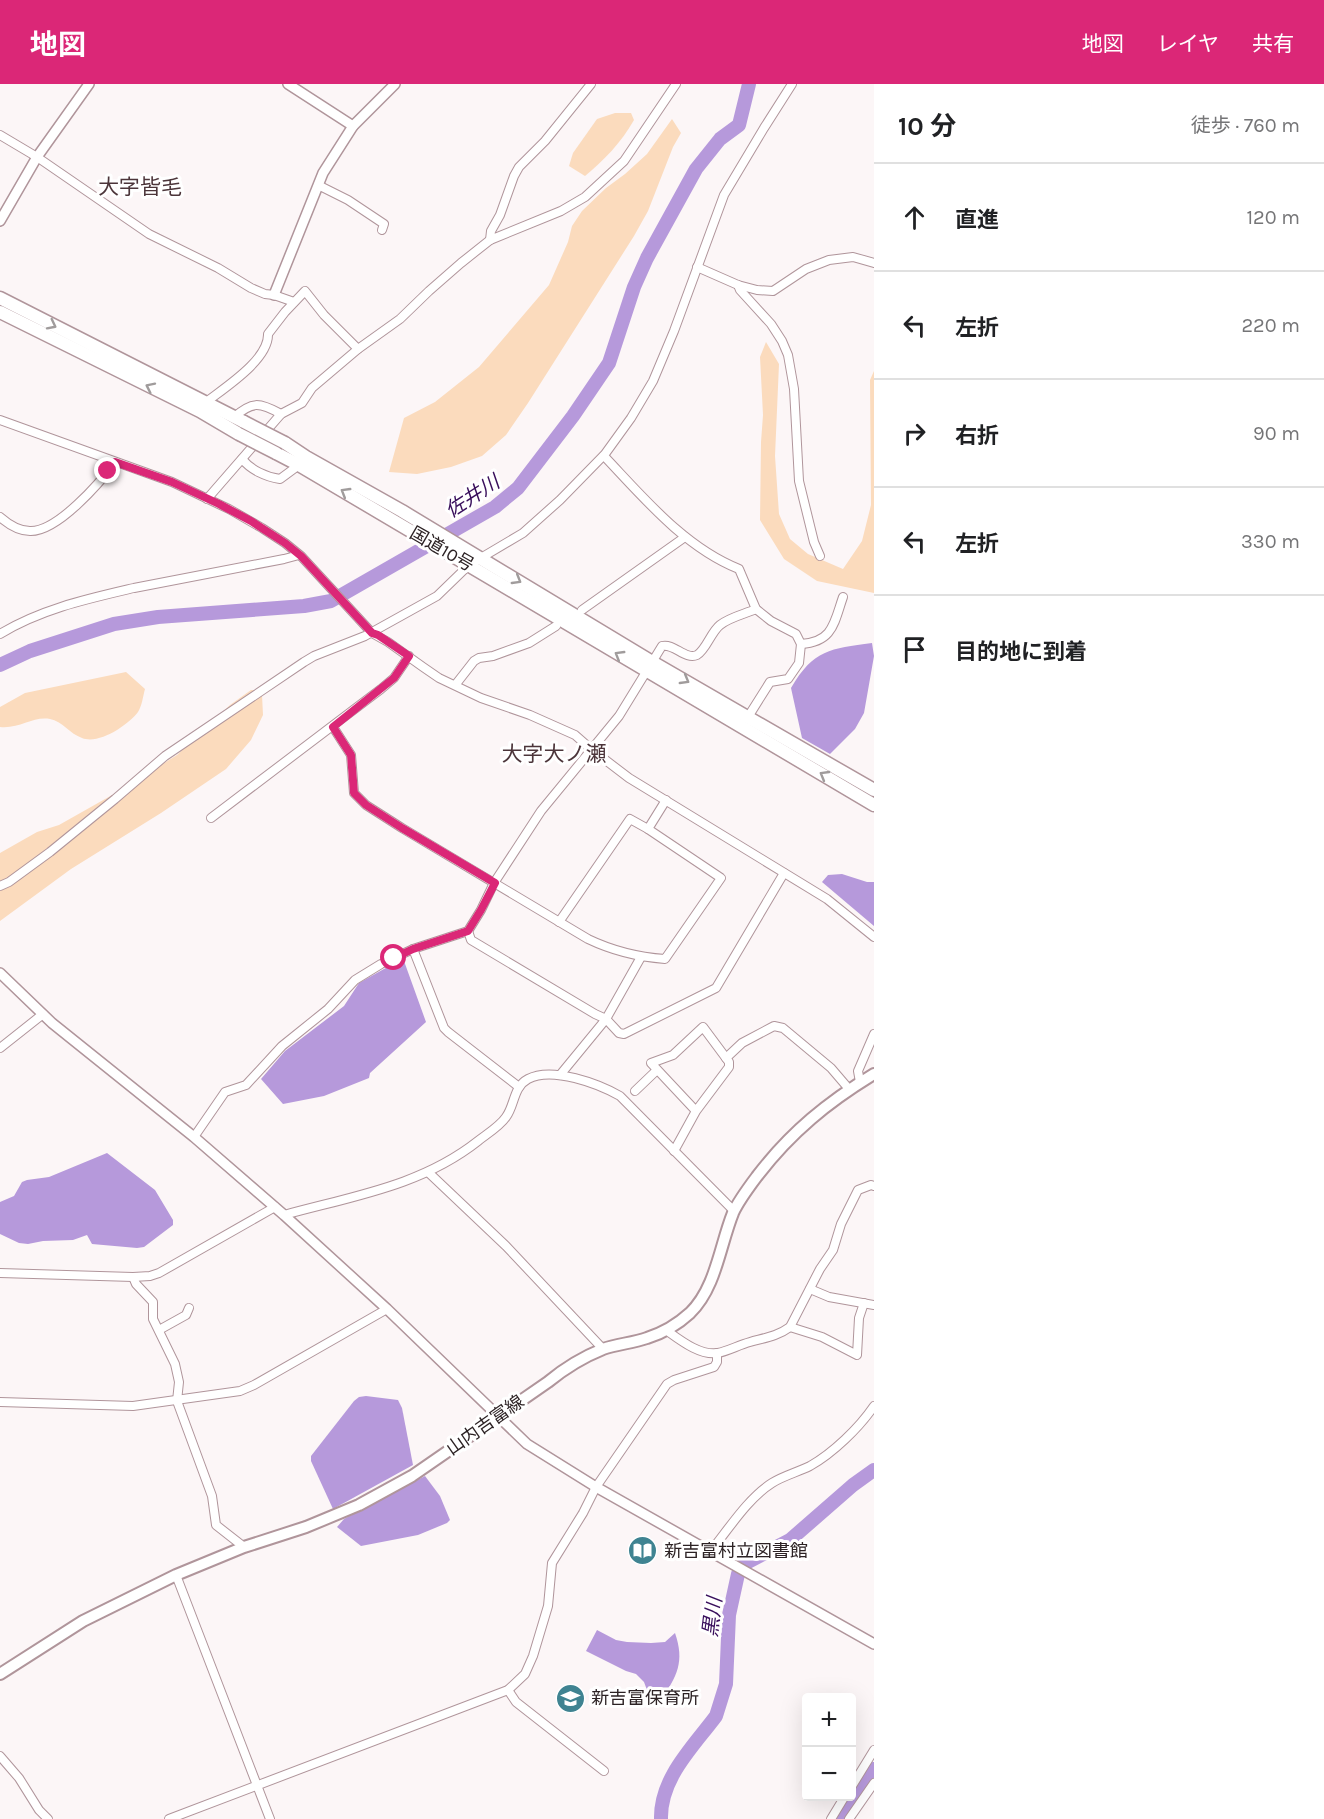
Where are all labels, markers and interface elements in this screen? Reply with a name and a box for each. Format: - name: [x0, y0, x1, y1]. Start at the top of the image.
- text: 地図: [30, 28, 86, 61]
- text: 地図: [1082, 32, 1124, 56]
- text: レイヤ: [1157, 32, 1219, 56]
- text: 共有: [1252, 32, 1294, 56]
- text: 10 分: [898, 111, 956, 142]
- text: 徒歩 · 760 m: [1191, 114, 1300, 137]
- district label: 大字皆毛: [98, 175, 182, 199]
- icon: ahead: [898, 201, 931, 234]
- text: 120 m: [1246, 206, 1300, 229]
- text: 直進: [955, 207, 999, 233]
- icon: left: [898, 309, 931, 342]
- text: 220 m: [1241, 314, 1300, 337]
- text: 左折: [955, 315, 999, 341]
- one-way arrow: [46, 317, 57, 329]
- one-way arrow: [146, 382, 157, 394]
- icon: right: [898, 417, 931, 450]
- text: 90 m: [1253, 422, 1300, 445]
- text: 右折: [955, 423, 999, 449]
- route end: [94, 457, 120, 483]
- water label: 佐井川: [441, 469, 505, 522]
- one-way arrow: [341, 488, 351, 500]
- street label: 国道10号: [406, 522, 478, 576]
- icon: left: [898, 525, 931, 558]
- text: 330 m: [1241, 530, 1300, 553]
- text: 左折: [955, 531, 999, 557]
- one-way arrow: [511, 573, 521, 585]
- icon: arrive: [898, 633, 931, 666]
- text: 目的地に到着: [955, 639, 1087, 665]
- one-way arrow: [615, 651, 625, 662]
- one-way arrow: [679, 673, 689, 684]
- district label: 大字大ノ瀬: [502, 742, 607, 766]
- one-way arrow: [820, 771, 830, 782]
- route start: [380, 944, 406, 970]
- street label: 山内吉富線: [442, 1390, 528, 1460]
- library icon: 新吉富村立図書館: [627, 1535, 659, 1567]
- place label: 新吉富村立図書館: [664, 1540, 808, 1562]
- water label: 黒川: [699, 1594, 727, 1638]
- school or university icon: 新吉富保育所: [554, 1682, 586, 1714]
- place label: 新吉富保育所: [591, 1687, 699, 1709]
- map controls: [802, 1693, 856, 1801]
- button: +: [802, 1693, 856, 1747]
- button: −: [802, 1747, 856, 1801]

